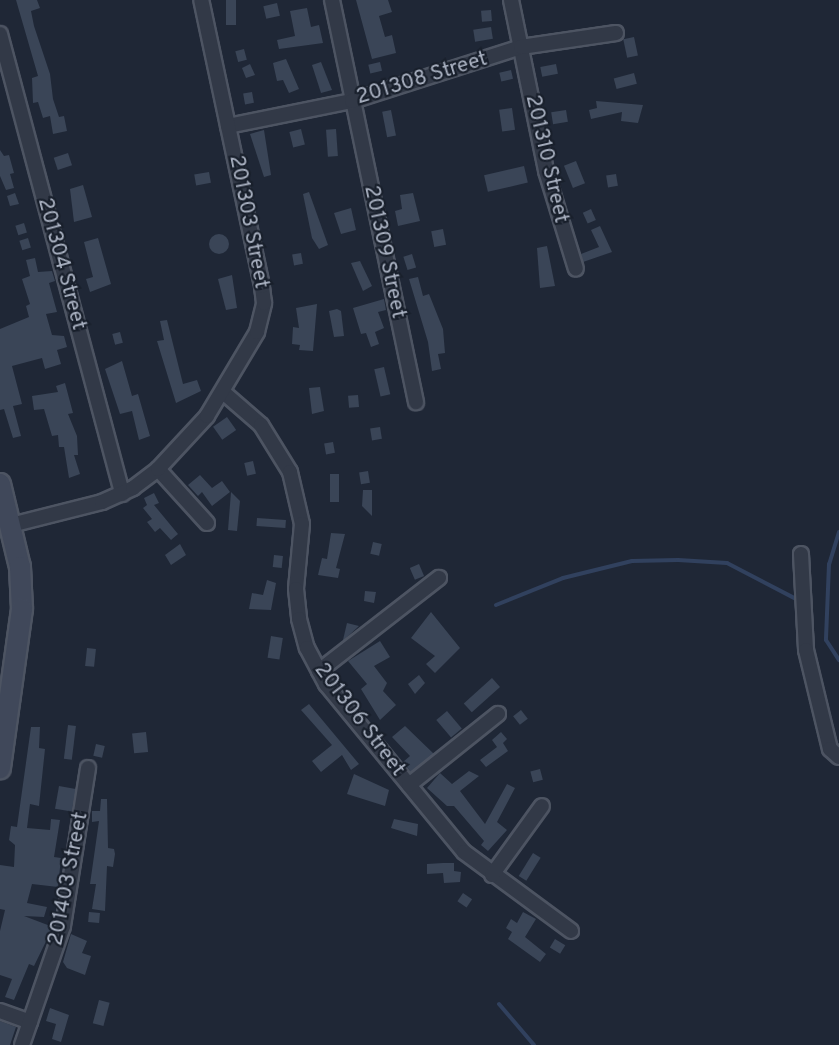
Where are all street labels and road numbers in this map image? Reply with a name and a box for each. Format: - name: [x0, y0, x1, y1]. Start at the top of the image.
- street label: 201308 Street: [353, 47, 491, 111]
- street label: 201310 Street: [519, 92, 573, 226]
- street label: 201303 Street: [223, 153, 273, 291]
- street label: 201309 Street: [358, 183, 410, 321]
- street label: 201304 Street: [31, 195, 91, 333]
- street label: 201306 Street: [308, 658, 410, 782]
- street label: 201403 Street: [44, 810, 94, 948]

